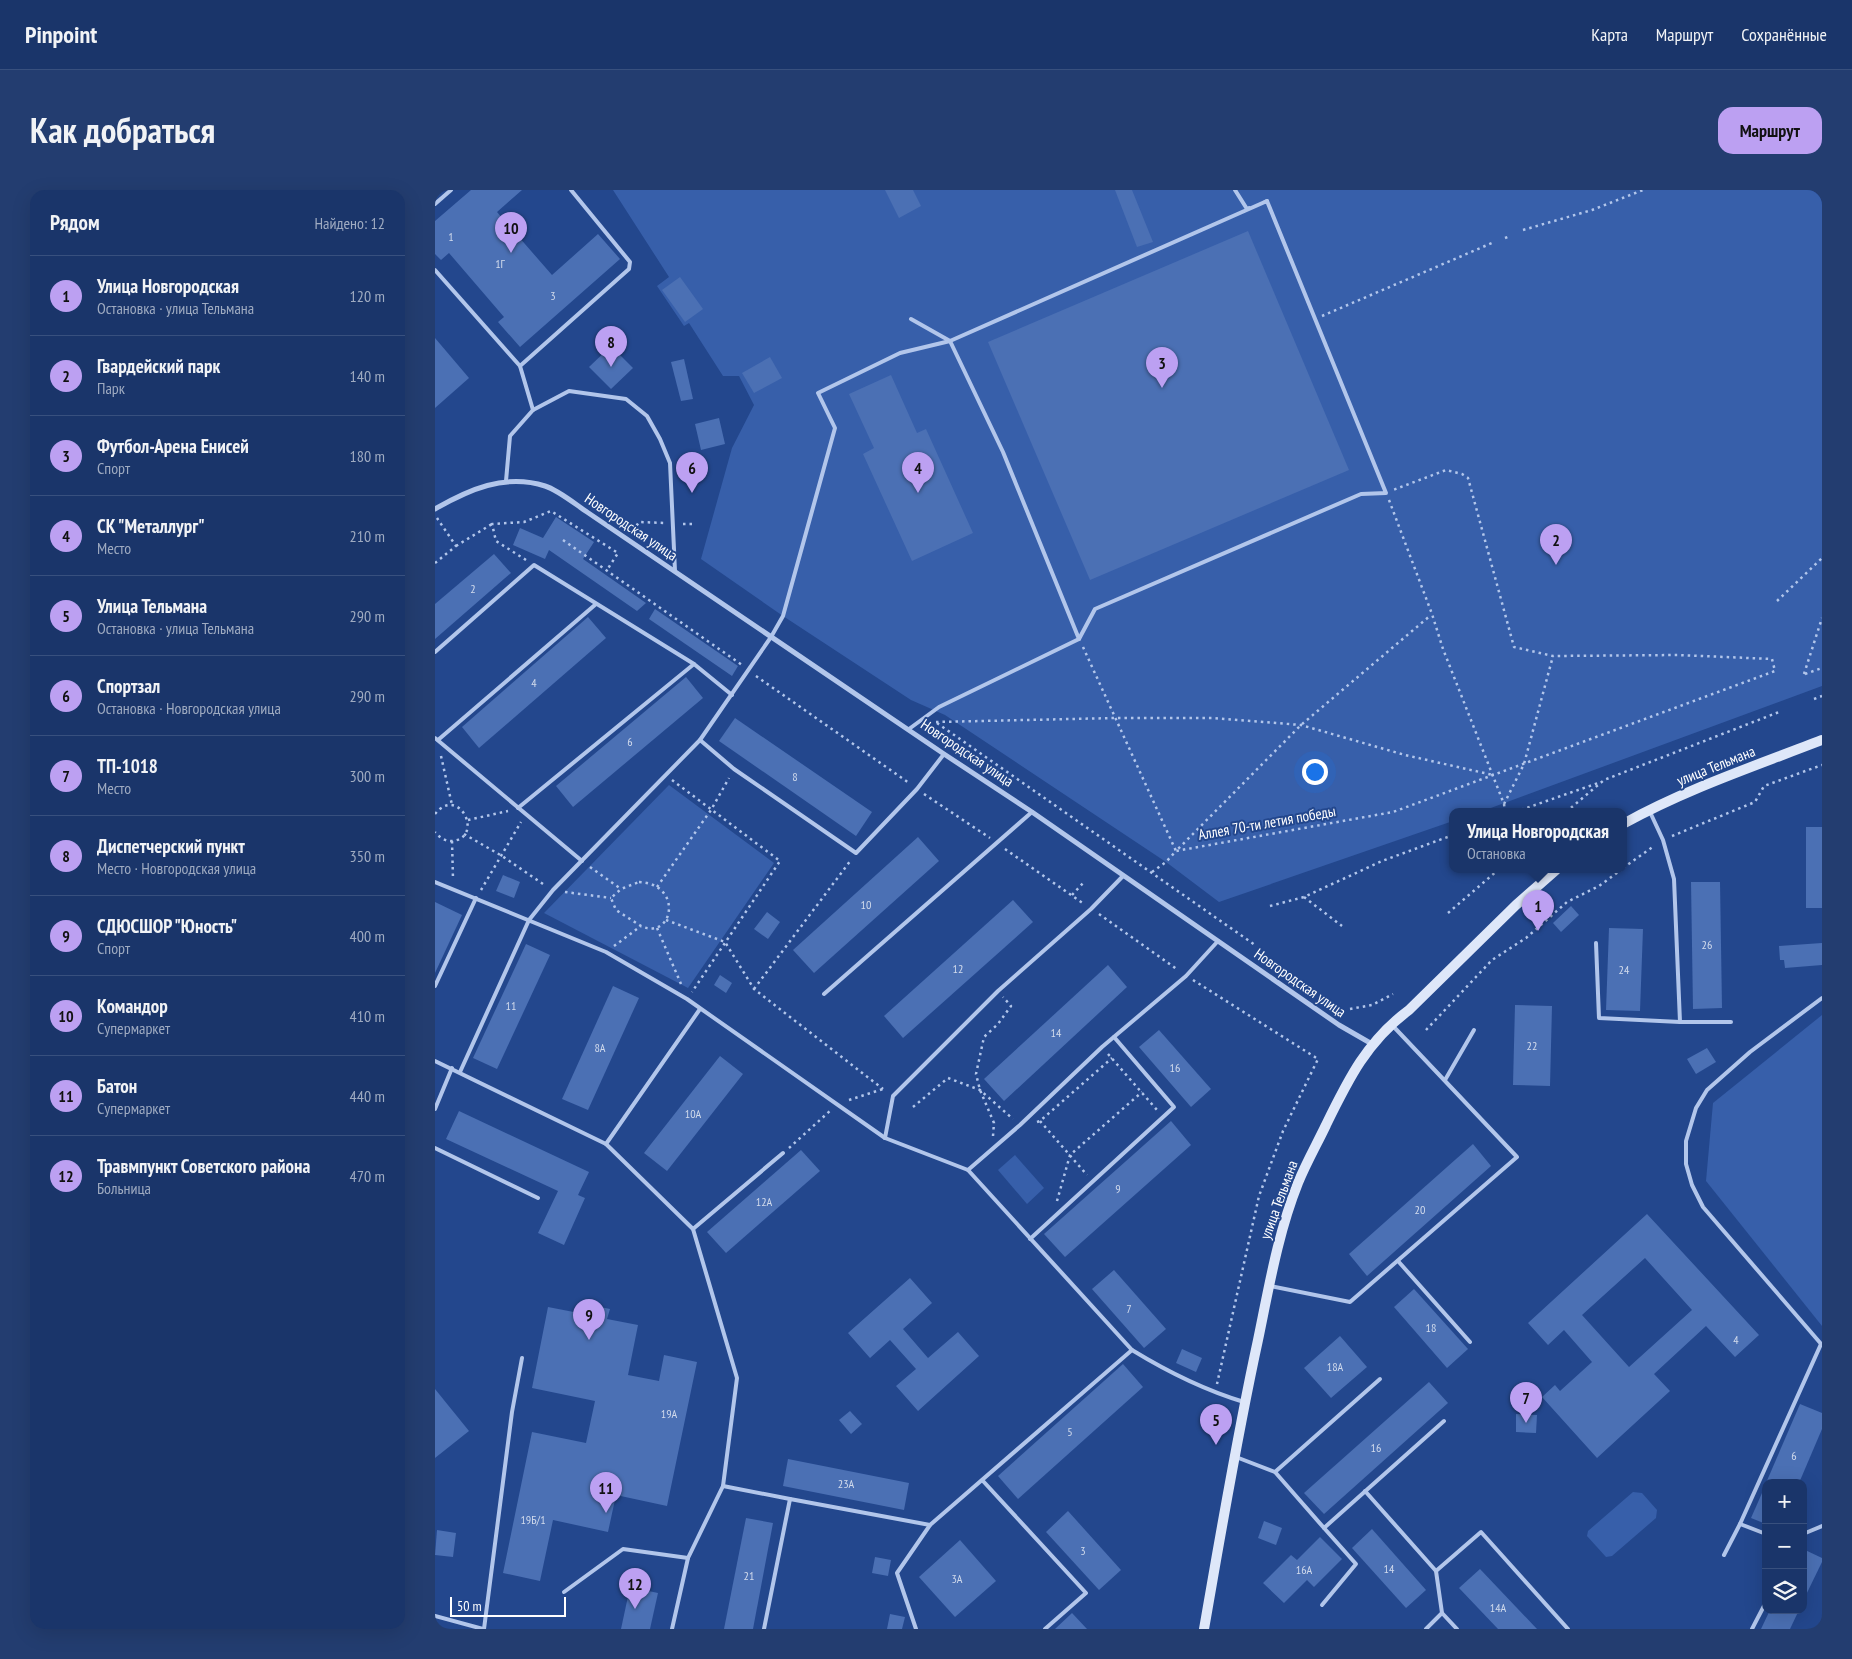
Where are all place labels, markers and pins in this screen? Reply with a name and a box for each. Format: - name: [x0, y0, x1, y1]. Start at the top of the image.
- pin: 10: [495, 212, 527, 253]
- pin: 8: [595, 326, 627, 367]
- pin: 3: [1146, 347, 1178, 388]
- pin: 6: [676, 452, 708, 493]
- pin: 4: [902, 452, 934, 493]
- pin: 2: [1540, 524, 1572, 565]
- pin: 1: [1522, 890, 1554, 931]
- pin: 9: [573, 1299, 605, 1340]
- pin: 7: [1510, 1382, 1542, 1423]
- pin: 5: [1200, 1404, 1232, 1445]
- pin: 11: [590, 1472, 622, 1513]
- pin: 12: [619, 1568, 651, 1609]

